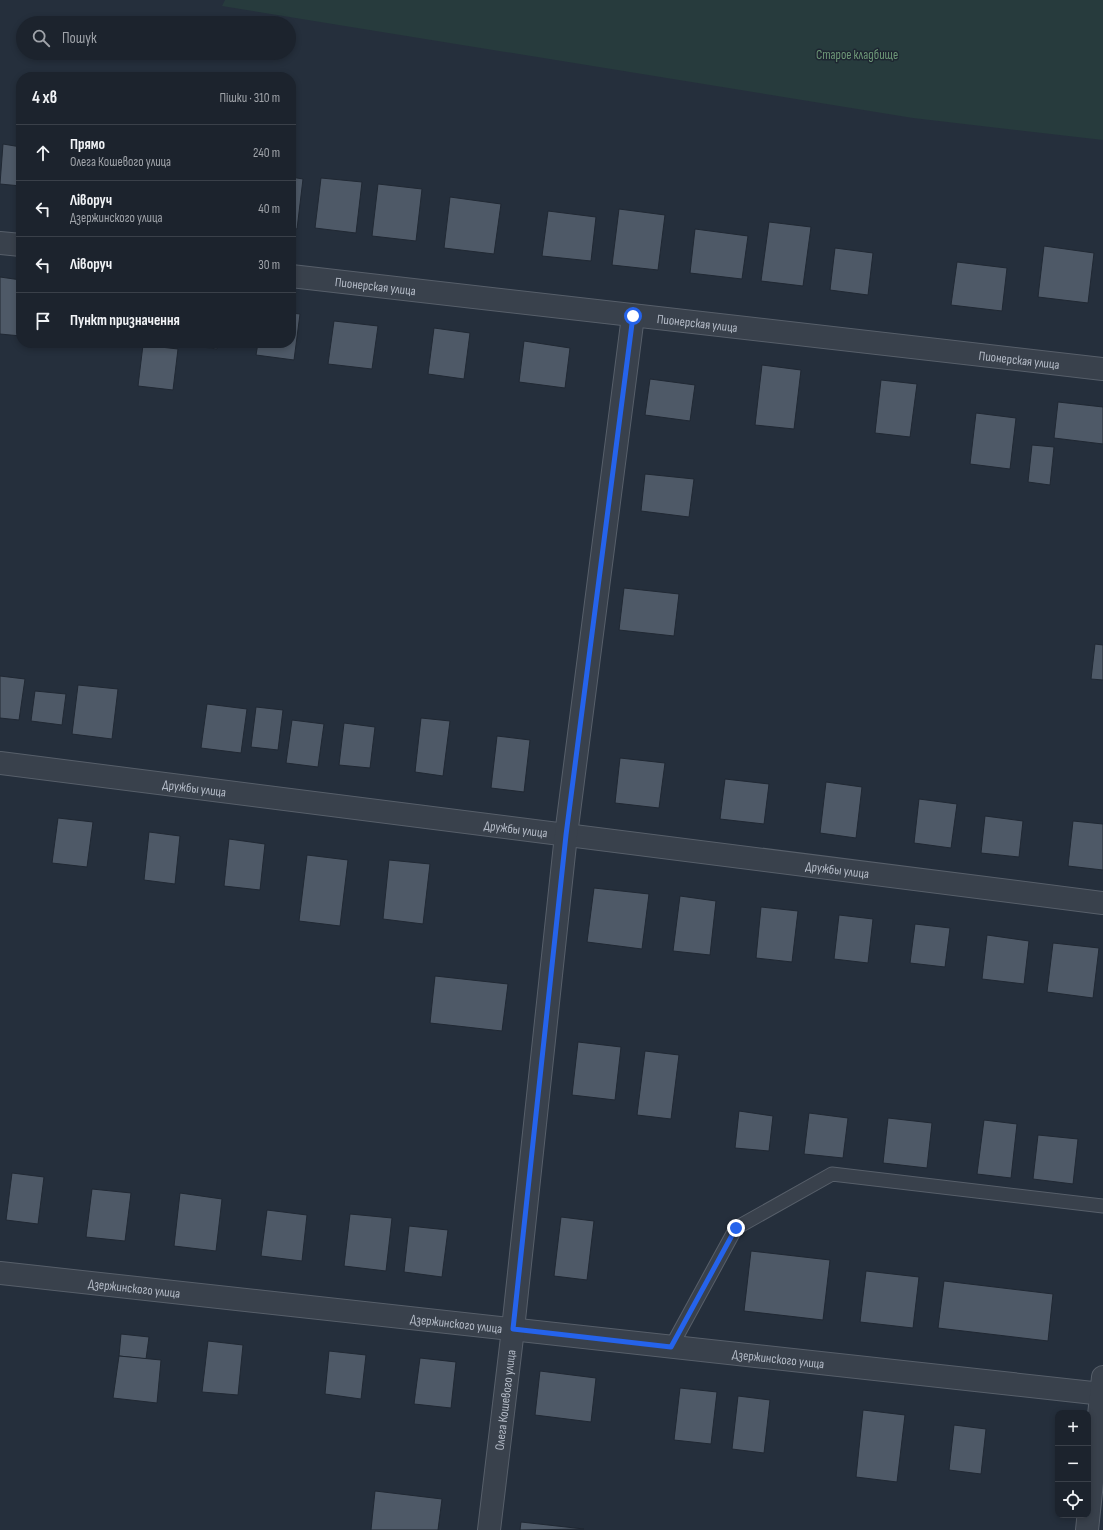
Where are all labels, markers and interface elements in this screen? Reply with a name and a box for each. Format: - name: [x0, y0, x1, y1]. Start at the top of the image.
- search box: [16, 16, 296, 60]
- icon: search: [30, 27, 52, 49]
- text: Пошук: [62, 29, 97, 48]
- park label: Старое кладбище: [816, 47, 898, 63]
- text: 4 хв: [32, 88, 57, 108]
- text: Пішки · 310 m: [219, 90, 280, 106]
- text: Прямо: [70, 135, 105, 154]
- icon: ahead: [32, 142, 54, 164]
- text: 240 m: [253, 145, 280, 161]
- text: Олега Кошевого улица: [70, 154, 171, 170]
- text: Ліворуч: [70, 191, 112, 210]
- icon: left: [32, 198, 54, 220]
- text: 40 m: [258, 201, 280, 217]
- text: Дзержинского улица: [70, 210, 162, 226]
- icon: left: [32, 254, 54, 276]
- text: Ліворуч: [70, 255, 112, 274]
- text: 30 m: [258, 257, 280, 273]
- street label: Пионерская улица: [334, 274, 417, 299]
- route start: [624, 307, 642, 325]
- icon: arrive: [32, 310, 54, 332]
- text: Пункт призначення: [70, 311, 180, 330]
- street label: Пионерская улица: [656, 311, 738, 336]
- street label: Пионерская улица: [978, 348, 1060, 373]
- street label: Дружбы улица: [162, 777, 227, 801]
- street label: Дружбы улица: [483, 818, 548, 841]
- street label: Дружбы улица: [804, 858, 870, 882]
- route end: [727, 1219, 745, 1237]
- street label: Дзержинского улица: [87, 1276, 181, 1302]
- street label: Дзержинского улица: [409, 1311, 503, 1337]
- street label: Дзержинского улица: [731, 1346, 825, 1372]
- street label: Олега Кошевого улица: [492, 1349, 519, 1451]
- map controls: [1055, 1410, 1091, 1518]
- button: +: [1055, 1410, 1091, 1446]
- button: −: [1055, 1446, 1091, 1482]
- button: locate: [1055, 1482, 1091, 1518]

